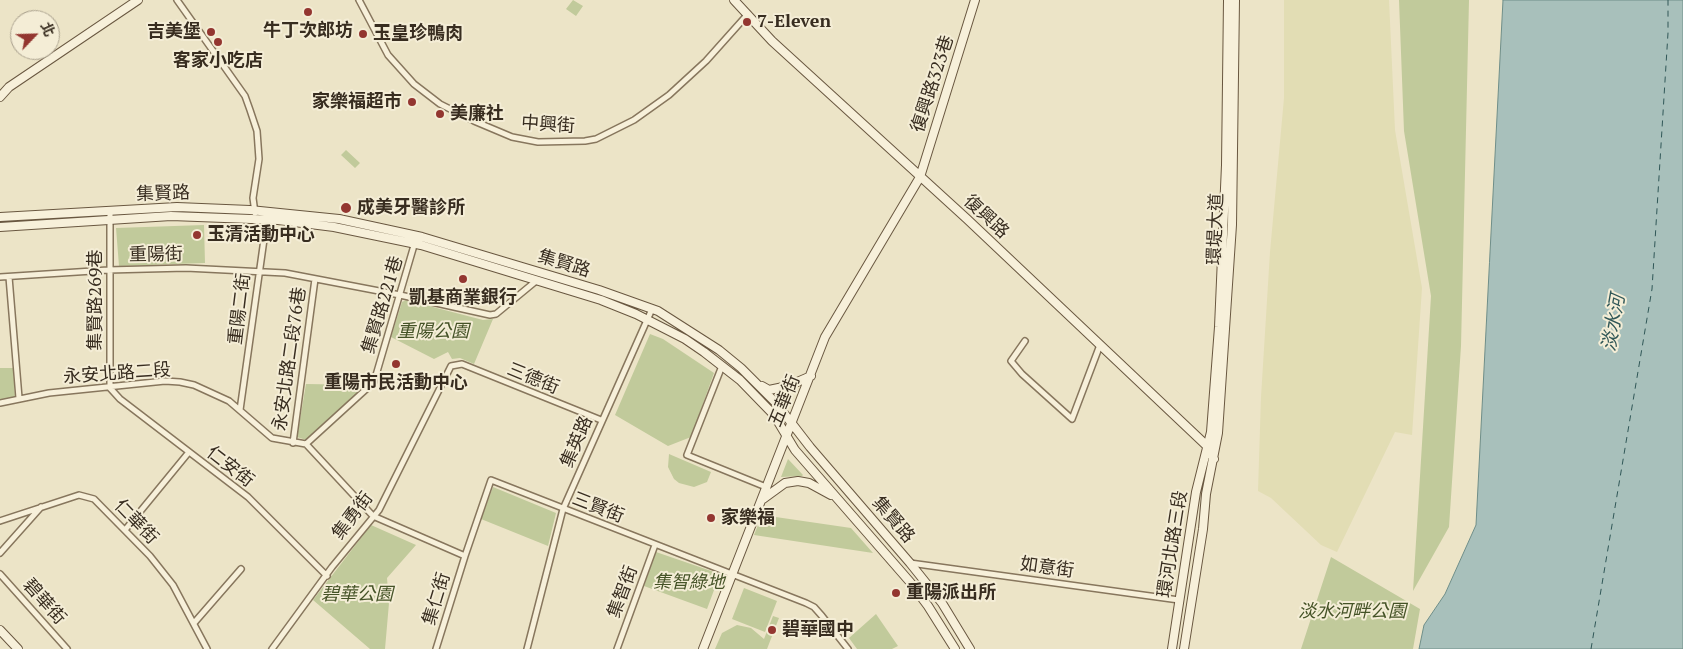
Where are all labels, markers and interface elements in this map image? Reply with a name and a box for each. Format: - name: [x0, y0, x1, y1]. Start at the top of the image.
- marker: 牛丁次郎坊: [302, 6, 314, 18]
- north arrow: [10, 10, 60, 60]
- place label: 7-Eleven: [757, 11, 831, 33]
- marker: 7-Eleven: [741, 16, 753, 28]
- text: 北: [37, 19, 60, 39]
- place label: 牛丁次郎坊: [263, 20, 353, 42]
- place label: 吉美堡: [147, 21, 201, 43]
- place label: 玉皇珍鴨肉: [373, 23, 463, 45]
- marker: 吉美堡: [205, 26, 217, 38]
- marker: 玉皇珍鴨肉: [357, 28, 369, 40]
- street label: 復興路323巷: [907, 33, 959, 135]
- marker: 客家小吃店: [212, 36, 224, 48]
- place label: 客家小吃店: [173, 50, 263, 72]
- place label: 家樂福超市: [312, 91, 402, 113]
- marker: 家樂福超市: [406, 96, 418, 108]
- place label: 美廉社: [450, 103, 504, 125]
- marker: 美廉社: [434, 108, 446, 120]
- street label: 中興街: [520, 112, 576, 138]
- street label: 集賢路: [136, 182, 190, 206]
- street label: 復興路: [959, 191, 1013, 243]
- street label: 環堤大道: [1204, 193, 1228, 265]
- place label: 成美牙醫診所: [357, 197, 465, 219]
- marker: 成美牙醫診所: [339, 201, 353, 215]
- place label: 玉清活動中心: [207, 224, 315, 246]
- marker: 玉清活動中心: [191, 229, 203, 241]
- street label: 重陽街: [129, 244, 183, 266]
- street label: 集賢路: [535, 246, 593, 282]
- street label: 集賢路269巷: [85, 250, 107, 350]
- street label: 集賢路221巷: [358, 254, 408, 356]
- street label: 重陽二街: [225, 272, 255, 346]
- marker: 凱基商業銀行: [457, 273, 469, 285]
- street label: 永安北路二段76巷: [269, 286, 311, 432]
- place label: 凱基商業銀行: [409, 287, 517, 309]
- water label: 淡水河: [1598, 293, 1630, 353]
- park label: 重陽公園: [397, 321, 469, 343]
- marker: 重陽市民活動中心: [390, 358, 402, 370]
- street label: 永安北路二段: [62, 359, 172, 389]
- street label: 三德街: [504, 359, 562, 399]
- place label: 重陽市民活動中心: [324, 372, 468, 394]
- street label: 五華街: [765, 372, 805, 430]
- street label: 集英路: [557, 413, 597, 471]
- street label: 仁安街: [202, 442, 258, 492]
- street label: 集勇街: [328, 488, 378, 544]
- street label: 三賢街: [569, 488, 627, 528]
- street label: 環河北路三段: [1154, 489, 1192, 599]
- street label: 集賢路: [867, 493, 919, 547]
- street label: 仁華街: [109, 495, 163, 549]
- place label: 家樂福: [721, 507, 775, 529]
- marker: 家樂福: [705, 512, 717, 524]
- street label: 如意街: [1019, 554, 1075, 582]
- street label: 集智街: [604, 563, 642, 621]
- street label: 集仁街: [419, 570, 455, 628]
- park label: 集智綠地: [653, 572, 725, 594]
- street label: 碧華街: [18, 575, 70, 629]
- place label: 重陽派出所: [906, 582, 996, 604]
- park label: 碧華公園: [321, 584, 393, 606]
- marker: 重陽派出所: [890, 587, 902, 599]
- park label: 淡水河畔公園: [1298, 601, 1406, 623]
- place label: 碧華國中: [782, 619, 854, 641]
- marker: 碧華國中: [766, 624, 778, 636]

